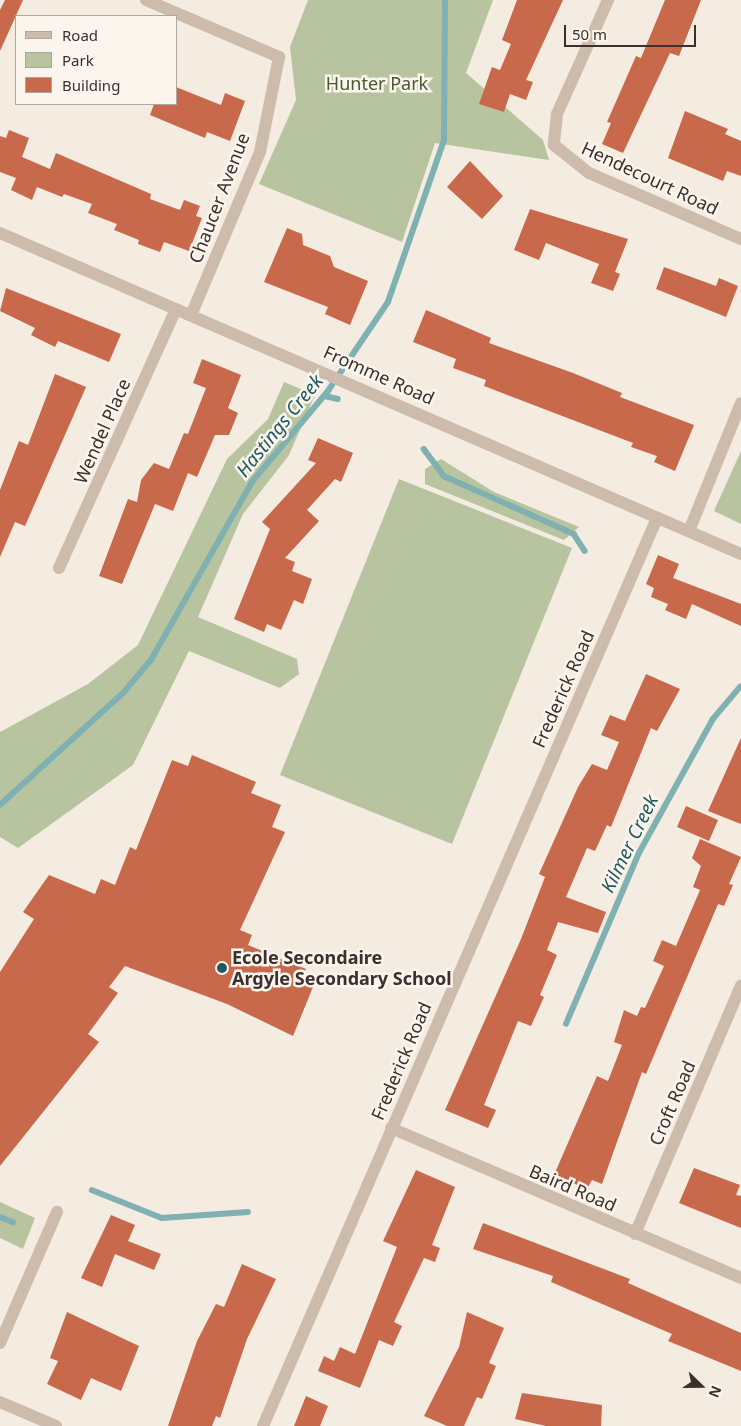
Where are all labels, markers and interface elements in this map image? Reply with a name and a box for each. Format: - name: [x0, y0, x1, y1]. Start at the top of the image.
- legend: [15, 15, 178, 105]
- scale bar: [566, 15, 698, 47]
- text: 50 m: [572, 24, 607, 44]
- text: Road: [62, 25, 98, 45]
- text: Park: [62, 50, 94, 70]
- park label: Hunter Park: [326, 72, 428, 94]
- text: Building: [62, 75, 120, 95]
- street label: Chaucer Avenue: [184, 130, 254, 266]
- street label: Hendecourt Road: [578, 137, 722, 219]
- street label: Fromme Road: [320, 341, 438, 409]
- water label: Hastings Creek: [232, 370, 328, 482]
- street label: Wendel Place: [69, 375, 135, 487]
- street label: Frederick Road: [527, 627, 599, 751]
- water label: Kilmer Creek: [597, 791, 663, 897]
- place label: Ecole Secondaire Argyle Secondary School: [232, 947, 452, 990]
- marker: Ecole Secondaire Argyle Secondary School: [216, 962, 228, 974]
- street label: Frederick Road: [366, 999, 436, 1123]
- street label: Croft Road: [644, 1057, 700, 1149]
- street label: Baird Road: [526, 1160, 620, 1216]
- north arrow: [676, 1361, 726, 1411]
- text: N: [704, 1383, 726, 1401]

